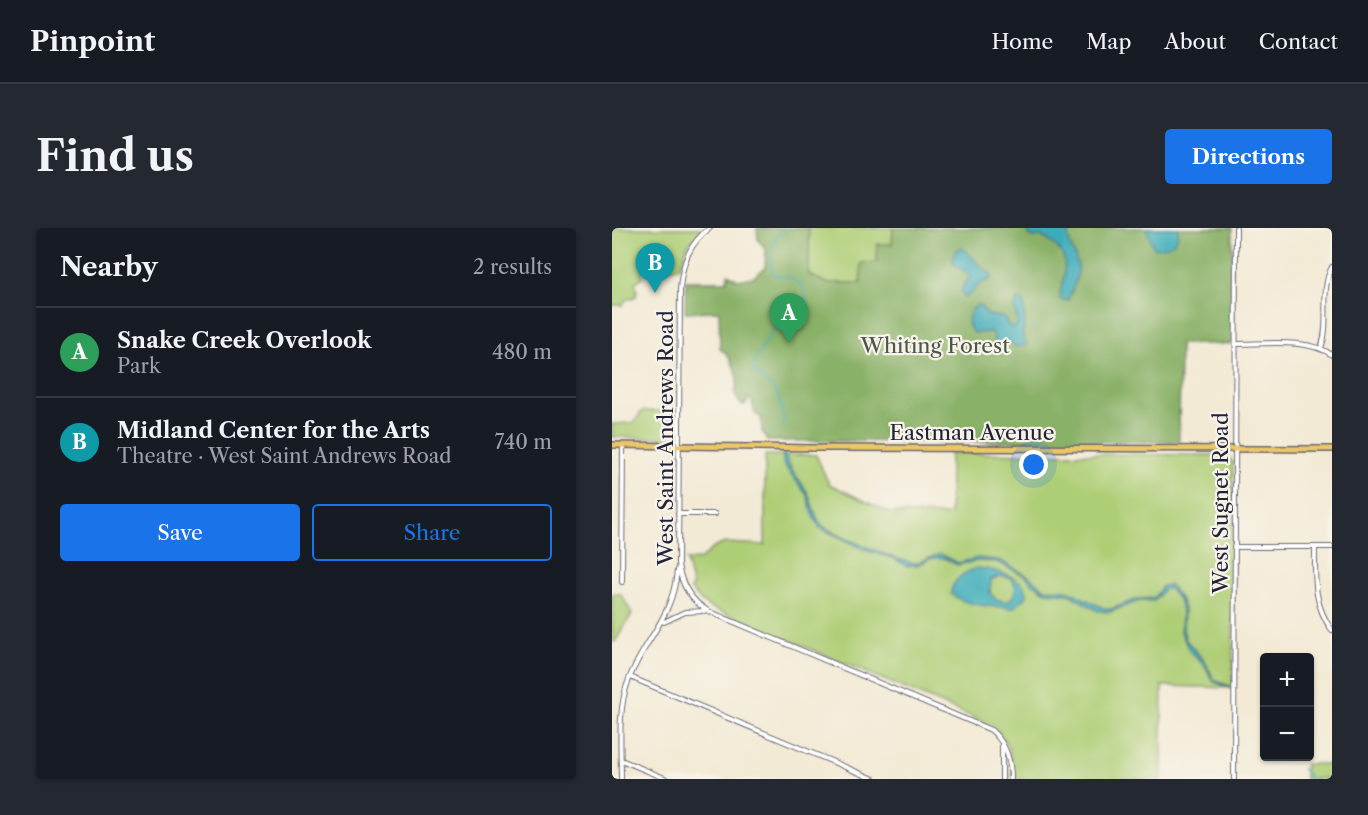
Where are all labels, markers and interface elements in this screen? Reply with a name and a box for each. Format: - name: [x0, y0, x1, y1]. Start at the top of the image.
- text: Pinpoint: [30, 24, 155, 58]
- text: Home: [992, 29, 1053, 54]
- text: Map: [1086, 29, 1131, 54]
- text: About: [1164, 29, 1226, 54]
- text: Contact: [1259, 29, 1338, 54]
- button: Directions: [1165, 129, 1332, 184]
- text: Find us: [36, 130, 194, 182]
- pin: B: [636, 244, 675, 293]
- text: Nearby: [60, 251, 158, 283]
- text: 2 results: [473, 255, 552, 279]
- pin: A: [770, 294, 808, 343]
- street label: West Saint Andrews Road: [653, 310, 678, 567]
- text: Snake Creek Overlook: [117, 327, 371, 354]
- park label: Whiting Forest: [859, 333, 1010, 358]
- text: A: [72, 340, 87, 364]
- text: 480 m: [492, 340, 552, 364]
- text: Park: [117, 354, 160, 378]
- street label: West Sugnet Road: [1208, 412, 1233, 595]
- text: Midland Center for the Arts: [117, 417, 430, 444]
- street label: Eastman Avenue: [889, 420, 1055, 445]
- text: B: [72, 430, 87, 454]
- text: 740 m: [495, 430, 552, 454]
- text: Theatre · West Saint Andrews Road: [117, 444, 451, 468]
- your location: [1019, 450, 1048, 479]
- button: Save: [60, 504, 300, 561]
- button: Share: [312, 504, 552, 561]
- map controls: [1260, 653, 1314, 761]
- button: +: [1260, 653, 1314, 707]
- button: −: [1260, 707, 1314, 761]

